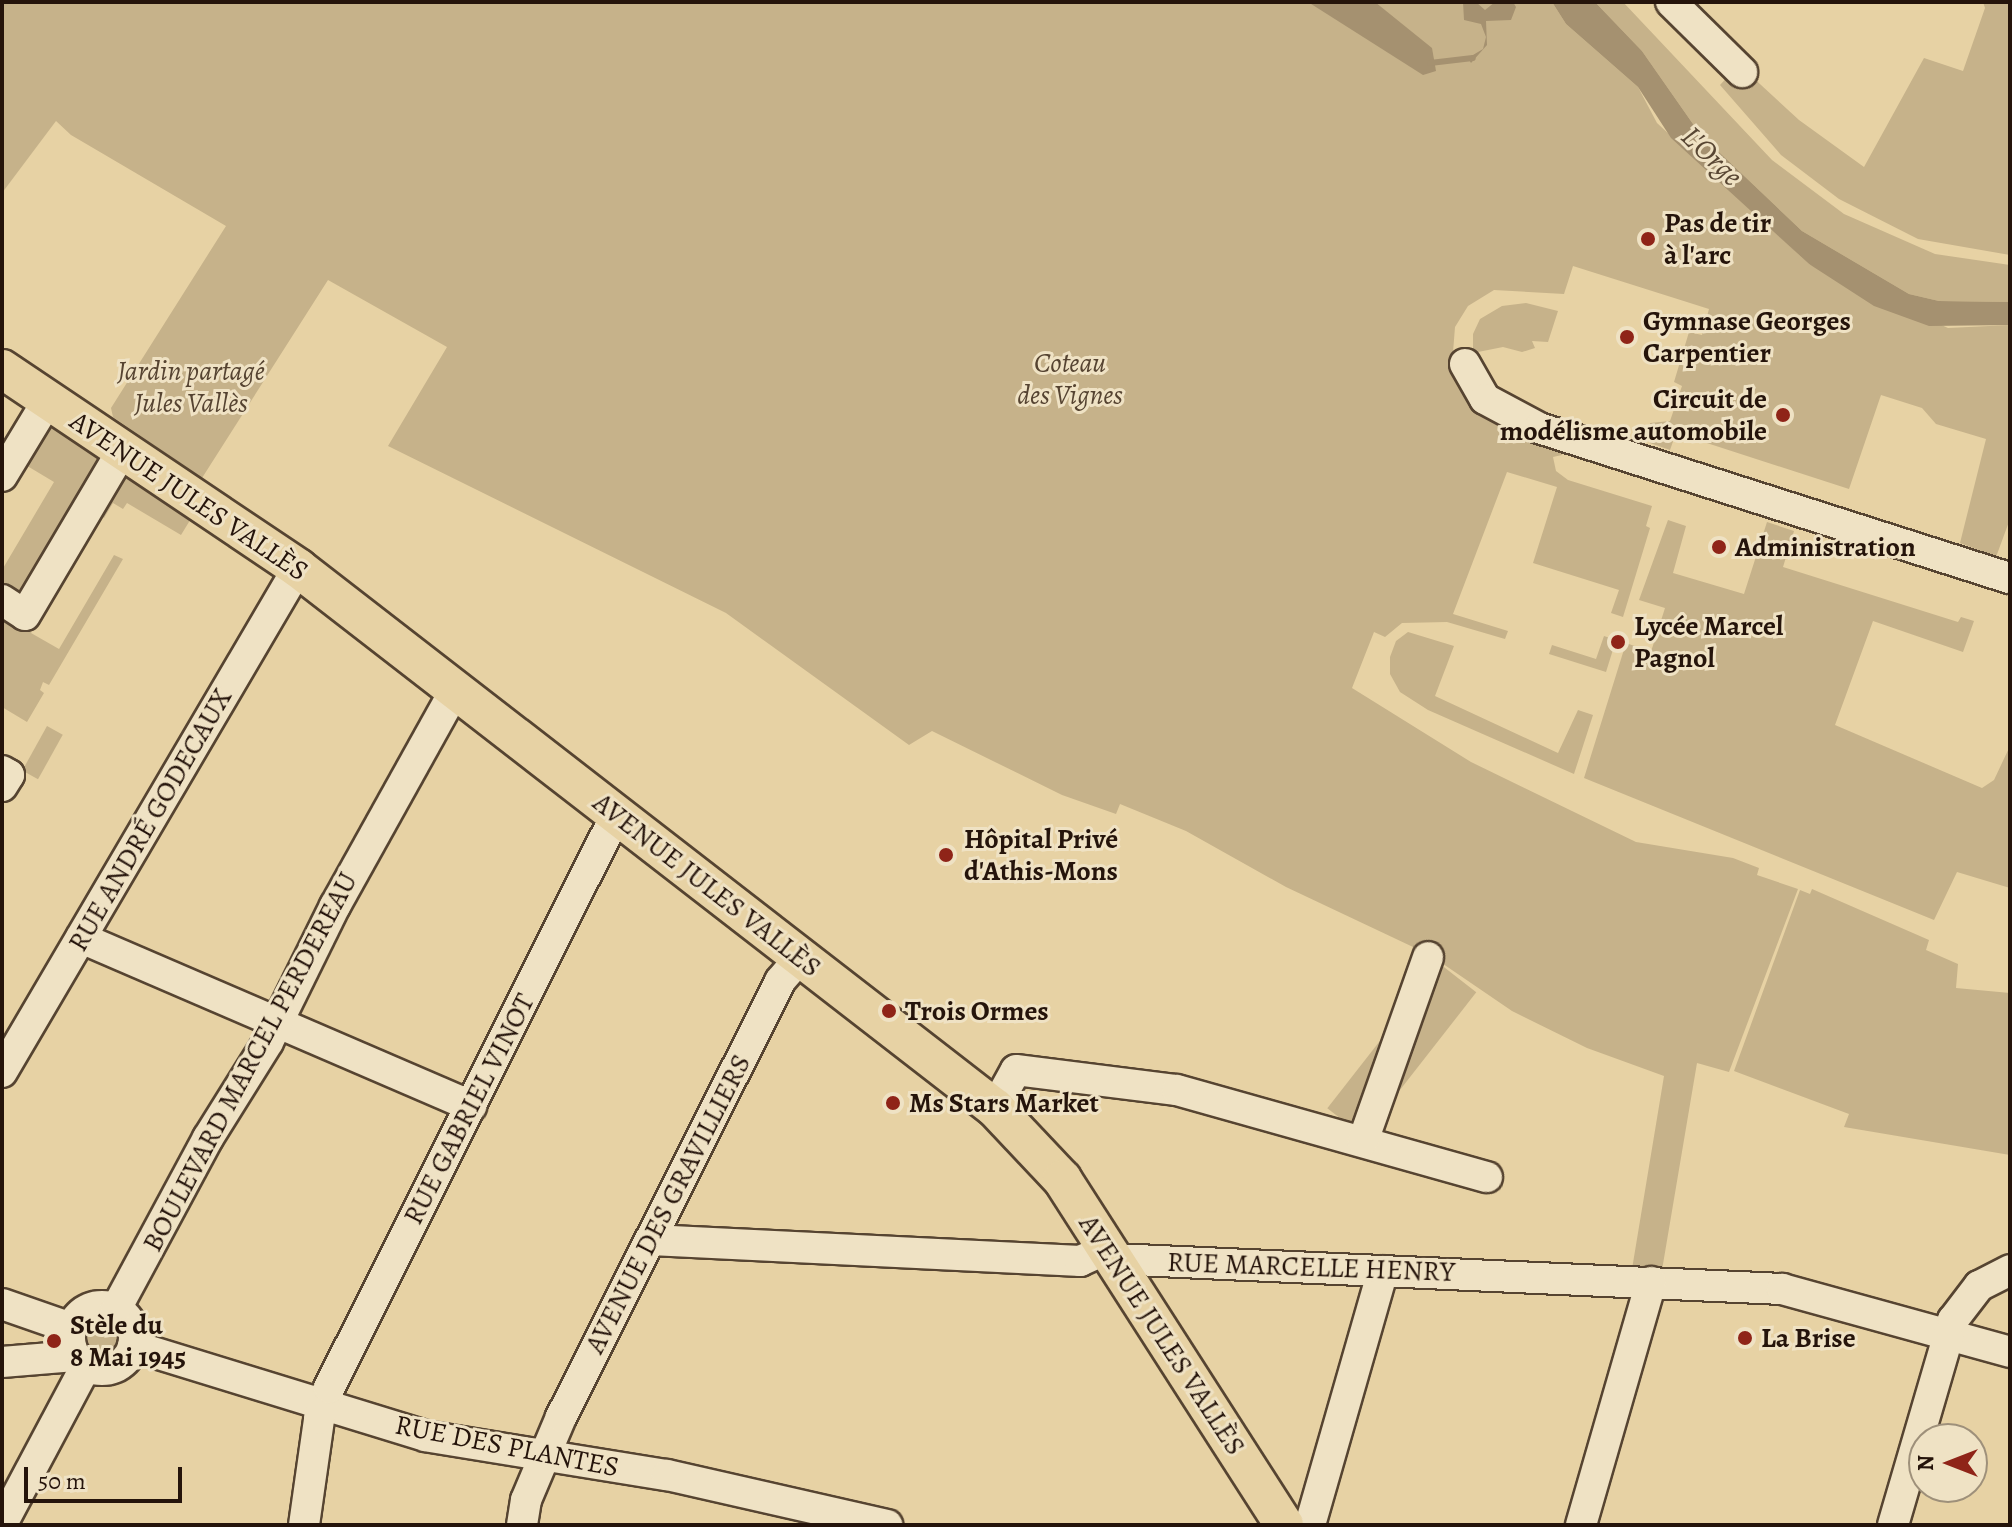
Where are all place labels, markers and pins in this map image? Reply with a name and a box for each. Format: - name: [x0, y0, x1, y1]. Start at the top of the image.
- place label: Pas de tir à l'arc: [1664, 206, 1771, 272]
- marker: Pas de tir à l'arc: [1639, 230, 1657, 248]
- place label: Gymnase Georges Carpentier: [1643, 304, 1851, 370]
- marker: Gymnase Georges Carpentier: [1618, 328, 1636, 346]
- place label: Circuit de modélisme automobile: [1500, 382, 1767, 448]
- marker: Circuit de modélisme automobile: [1774, 406, 1792, 424]
- place label: Administration: [1735, 530, 1916, 564]
- marker: Administration: [1710, 538, 1728, 556]
- place label: Lycée Marcel Pagnol: [1634, 609, 1783, 675]
- marker: Lycée Marcel Pagnol: [1609, 633, 1627, 651]
- place label: Hôpital Privé d'Athis-Mons: [964, 822, 1118, 888]
- marker: Hôpital Privé d'Athis-Mons: [935, 844, 957, 866]
- place label: Trois Ormes: [905, 994, 1049, 1028]
- marker: Trois Ormes: [880, 1002, 898, 1020]
- place label: Ms Stars Market: [909, 1086, 1099, 1120]
- marker: Ms Stars Market: [884, 1094, 902, 1112]
- place label: Stèle du 8 Mai 1945: [70, 1308, 186, 1374]
- place label: La Brise: [1761, 1321, 1856, 1355]
- marker: La Brise: [1736, 1329, 1754, 1347]
- marker: Stèle du 8 Mai 1945: [45, 1332, 63, 1350]

